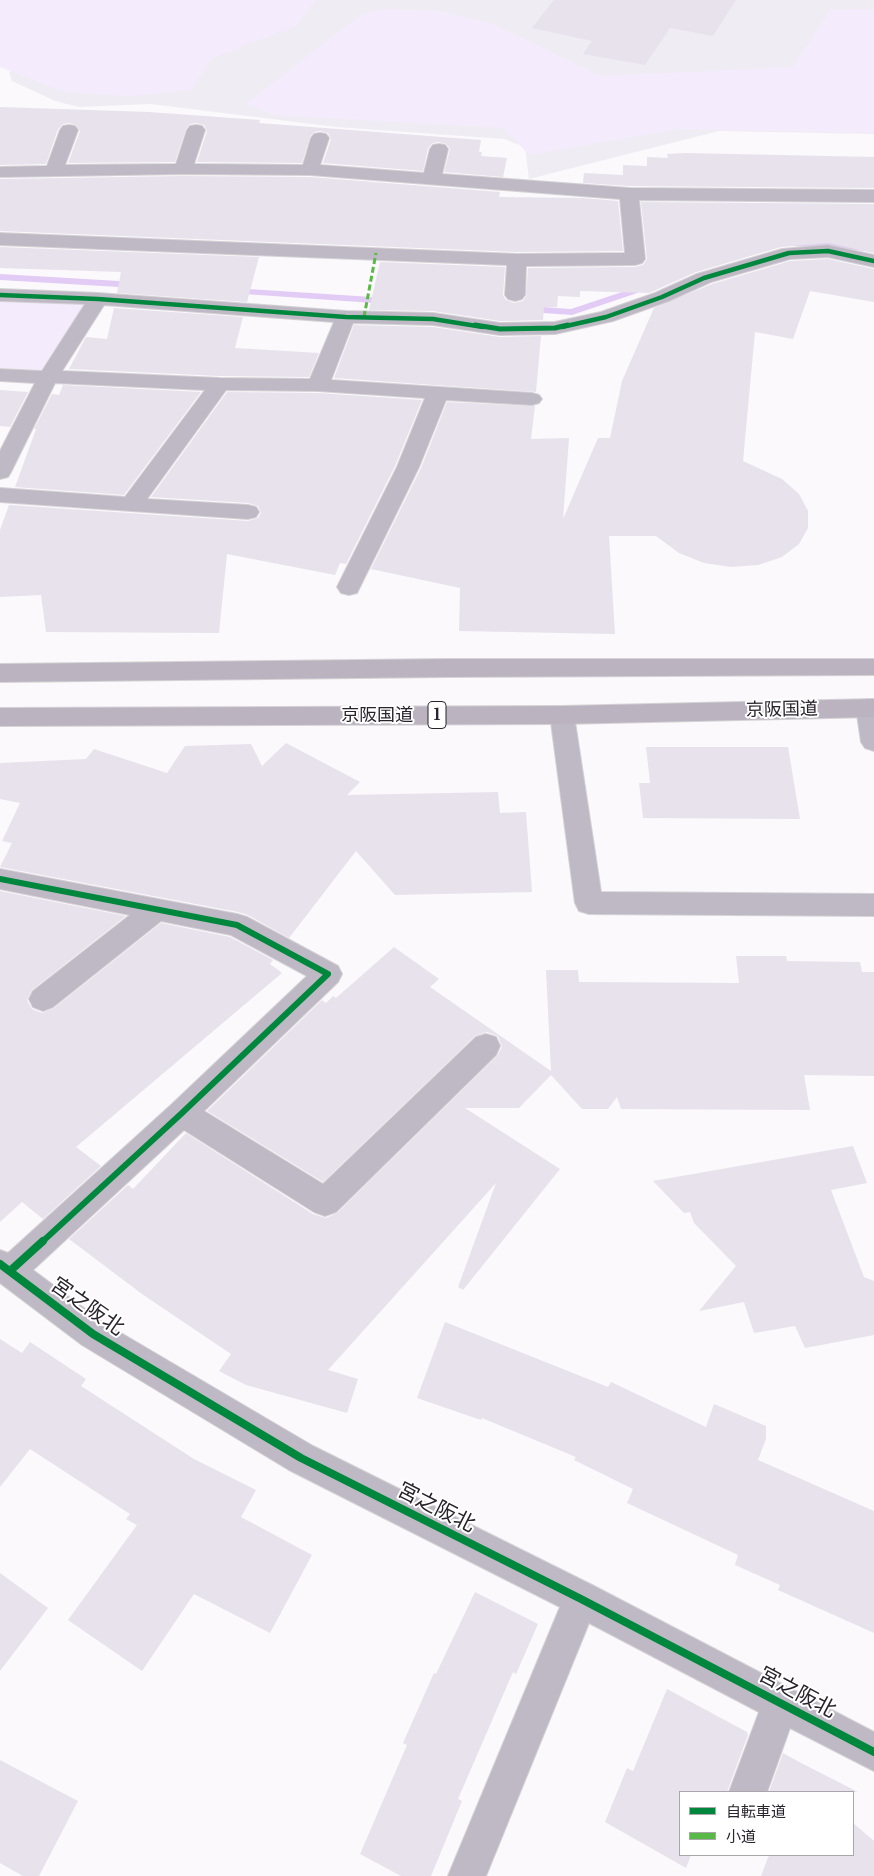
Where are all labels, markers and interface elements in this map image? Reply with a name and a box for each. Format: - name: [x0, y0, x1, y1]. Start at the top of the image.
- street label: 京阪国道: [746, 699, 818, 721]
- road number: 1: [428, 702, 446, 728]
- street label: 京阪国道: [341, 705, 413, 727]
- street label: 宮之阪北: [45, 1273, 129, 1341]
- street label: 宮之阪北: [393, 1478, 479, 1538]
- street label: 宮之阪北: [754, 1662, 840, 1724]
- legend: [679, 1791, 854, 1856]
- text: 自転車道: [726, 1802, 786, 1821]
- text: 小道: [726, 1827, 756, 1846]

